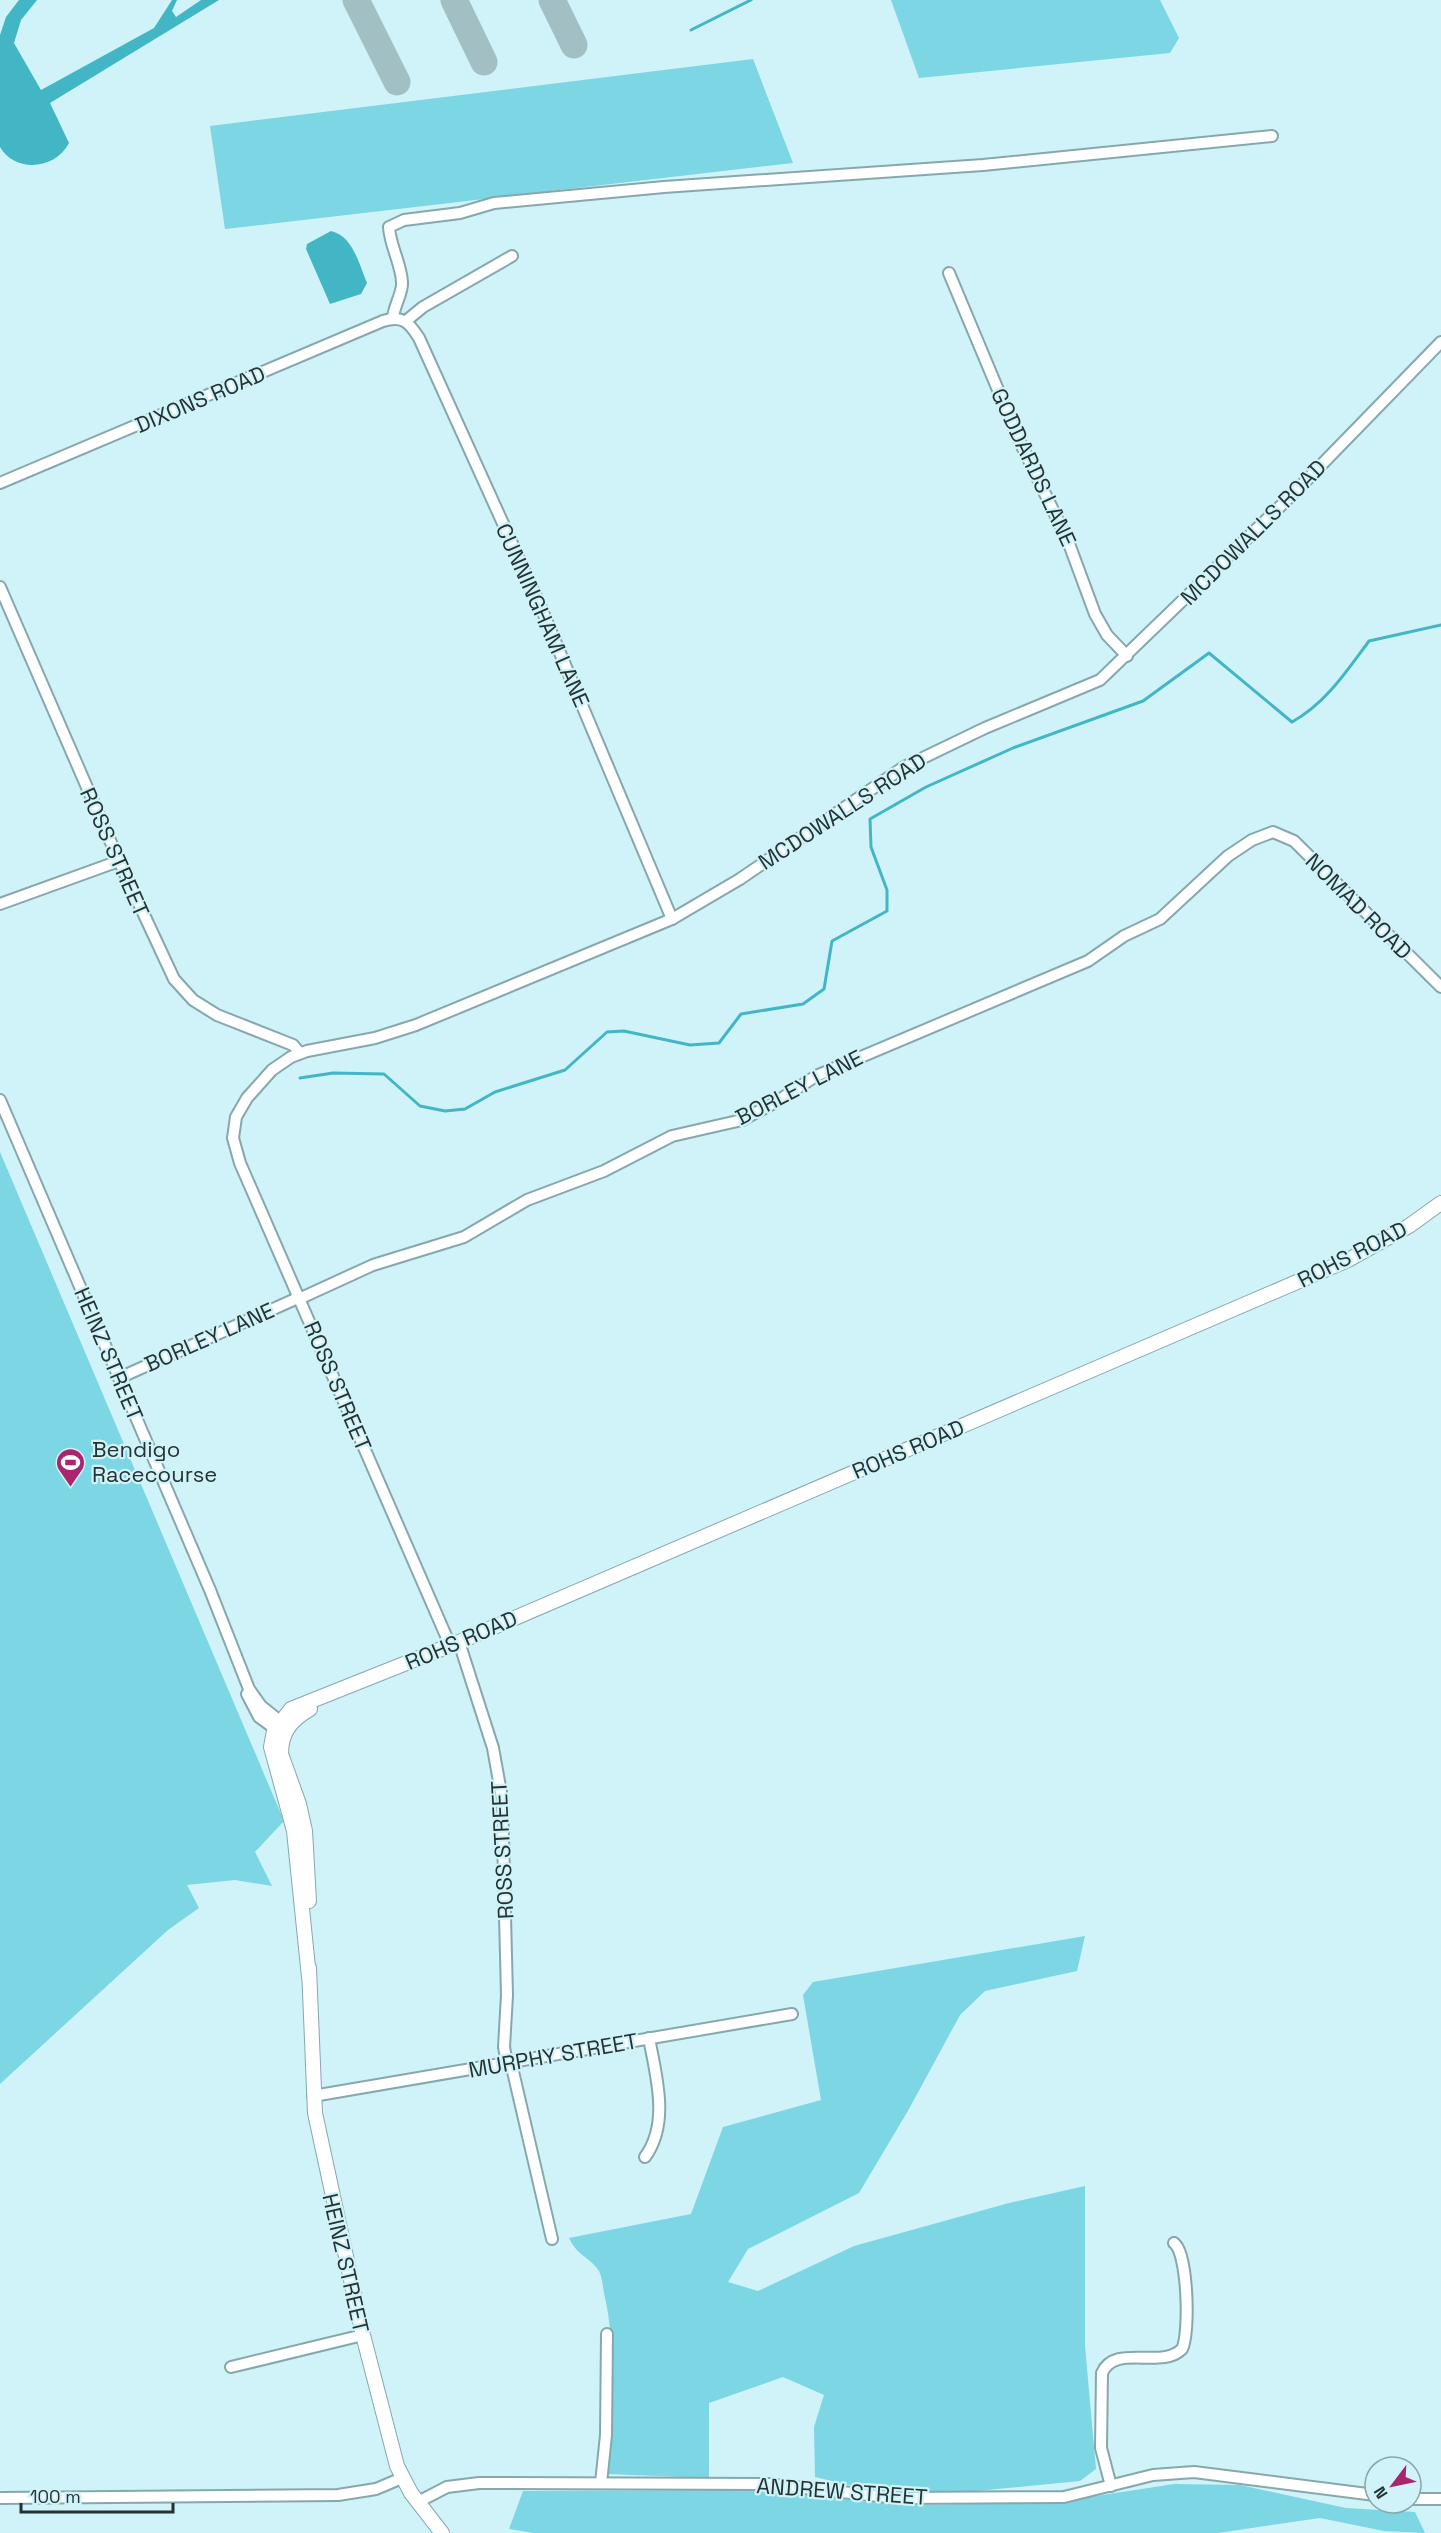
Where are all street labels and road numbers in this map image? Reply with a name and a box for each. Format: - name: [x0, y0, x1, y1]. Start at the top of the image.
- street label: DIXONS ROAD: [131, 359, 269, 439]
- street label: GODDARDS LANE: [985, 383, 1083, 551]
- street label: MCDOWALLS ROAD: [1174, 453, 1332, 611]
- street label: CUNNINGHAM LANE: [490, 519, 596, 711]
- street label: MCDOWALLS ROAD: [753, 746, 931, 876]
- street label: ROSS STREET: [74, 783, 156, 921]
- street label: NOMAD ROAD: [1300, 847, 1418, 965]
- street label: BORLEY LANE: [731, 1043, 867, 1131]
- street label: ROHS ROAD: [1293, 1215, 1411, 1293]
- street label: HEINZ STREET: [68, 1283, 150, 1425]
- street label: BORLEY LANE: [140, 1296, 278, 1378]
- street label: ROSS STREET: [298, 1317, 378, 1455]
- street label: ROHS ROAD: [848, 1413, 968, 1485]
- street label: ROHS ROAD: [401, 1604, 521, 1676]
- street label: ROSS STREET: [484, 1780, 520, 1920]
- street label: MURPHY STREET: [466, 2026, 640, 2084]
- street label: HEINZ STREET: [316, 2190, 376, 2336]
- street label: ANDREW STREET: [756, 2471, 929, 2511]

